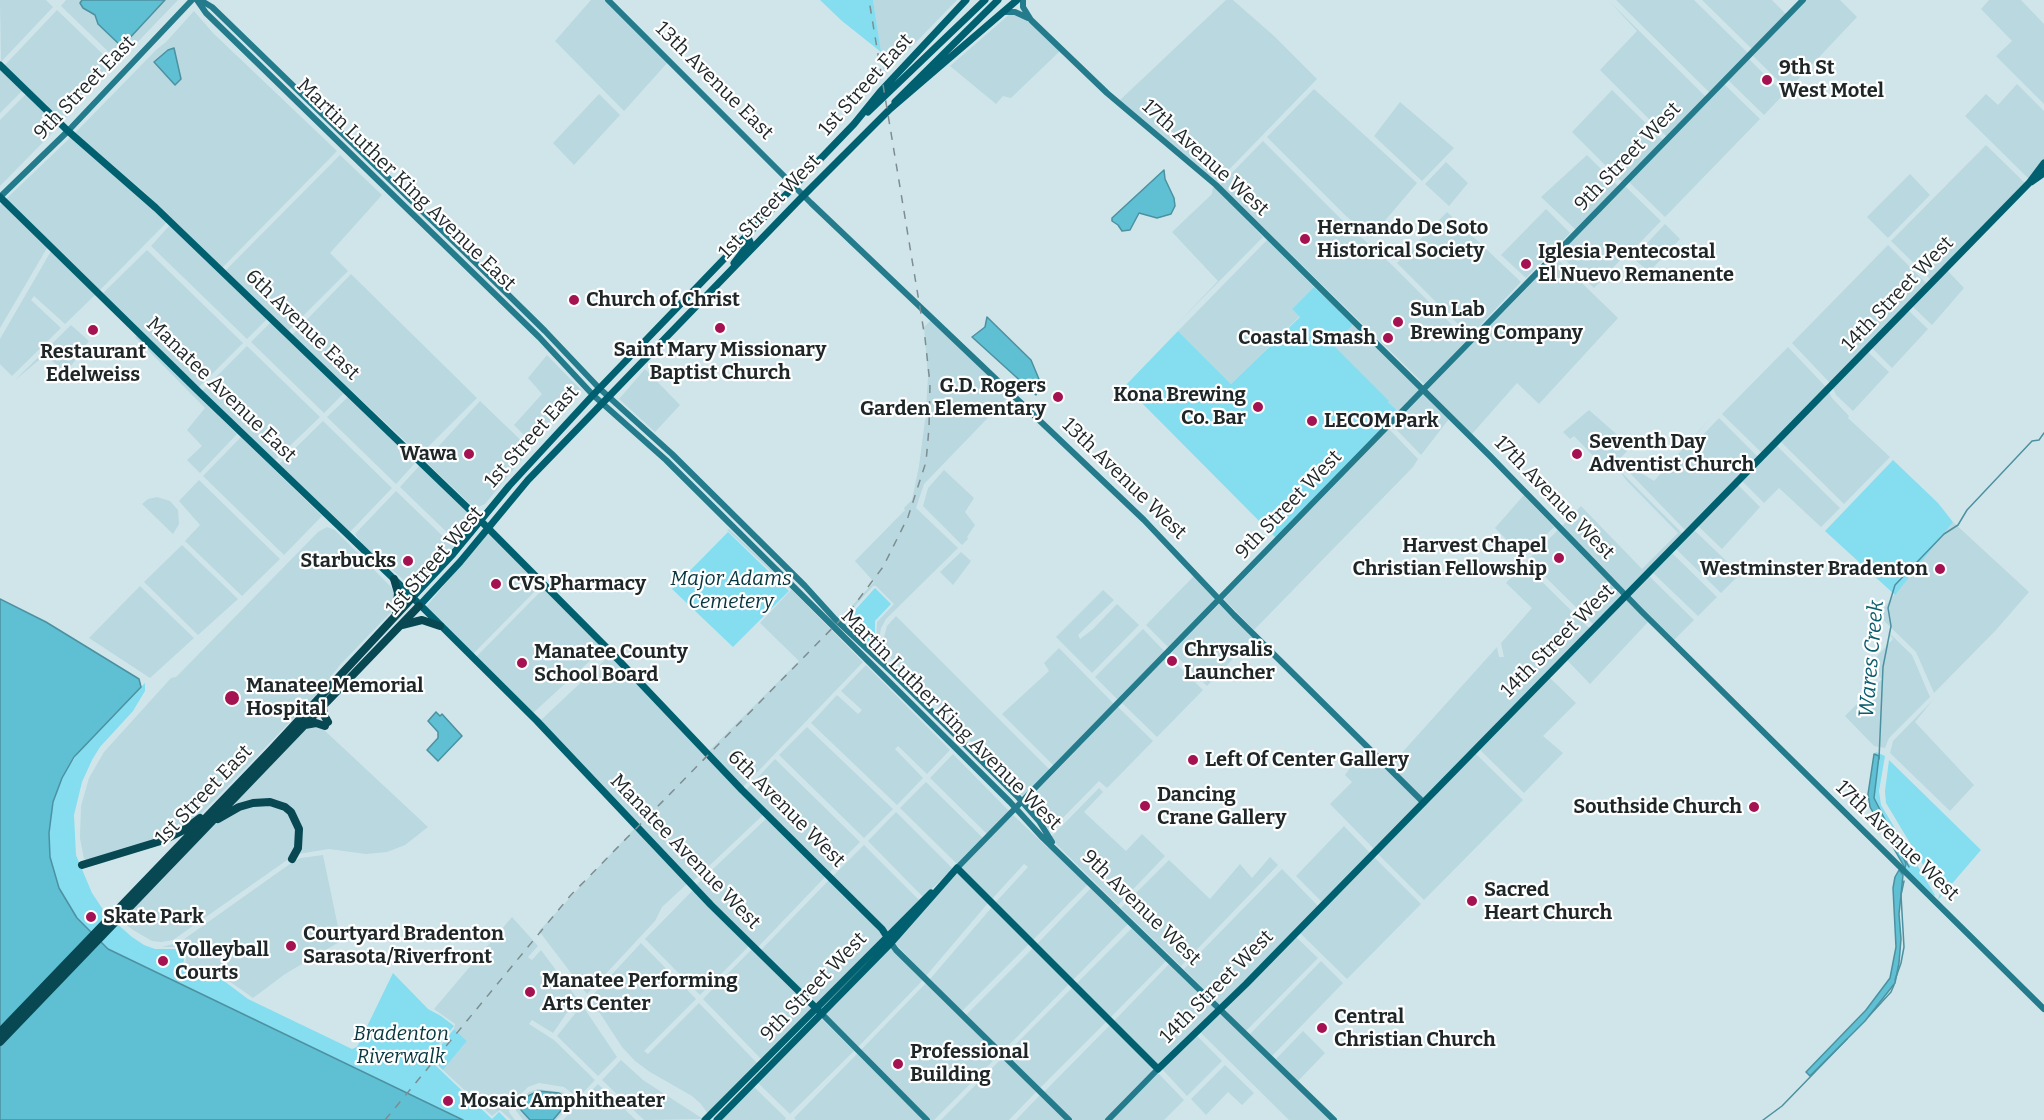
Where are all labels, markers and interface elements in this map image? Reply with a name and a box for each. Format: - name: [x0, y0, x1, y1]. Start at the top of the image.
- street label: 13th Avenue East: [650, 17, 778, 145]
- street label: 1st Street East: [814, 29, 918, 141]
- street label: 9th Street East: [29, 31, 141, 145]
- place label: 9th St West Motel: [1779, 56, 1884, 103]
- marker: 9th St West Motel: [1760, 73, 1774, 87]
- street label: Martin Luther King Avenue East: [291, 74, 521, 296]
- street label: 17th Avenue West: [1137, 95, 1273, 221]
- street label: 9th Street West: [1570, 97, 1686, 217]
- street label: 1st Street West: [714, 150, 826, 264]
- place label: Hernando De Soto Historical Society: [1317, 216, 1488, 263]
- marker: Hernando De Soto Historical Society: [1298, 232, 1312, 246]
- street label: 14th Street West: [1837, 232, 1959, 356]
- place label: Iglesia Pentecostal El Nuevo Remanente: [1538, 240, 1734, 287]
- marker: Iglesia Pentecostal El Nuevo Remanente: [1519, 257, 1533, 271]
- street label: 6th Avenue East: [240, 265, 364, 385]
- place label: Church of Christ: [586, 288, 740, 312]
- marker: Church of Christ: [567, 293, 581, 307]
- place label: Sun Lab Brewing Company: [1410, 298, 1583, 345]
- street label: Manatee Avenue East: [141, 312, 301, 468]
- marker: Sun Lab Brewing Company: [1391, 315, 1405, 329]
- marker: Saint Mary Missionary Baptist Church: [713, 321, 727, 335]
- marker: Restaurant Edelweiss: [86, 323, 100, 337]
- place label: Coastal Smash: [1238, 326, 1376, 350]
- marker: Coastal Smash: [1381, 331, 1395, 345]
- place label: Saint Mary Missionary Baptist Church: [614, 338, 826, 385]
- place label: Restaurant Edelweiss: [40, 340, 146, 387]
- place label: G.D. Rogers Garden Elementary: [860, 374, 1046, 421]
- street label: 1st Street East: [480, 381, 584, 493]
- place label: Kona Brewing Co. Bar: [1113, 383, 1246, 430]
- marker: G.D. Rogers Garden Elementary: [1051, 390, 1065, 404]
- marker: Kona Brewing Co. Bar: [1251, 400, 1265, 414]
- place label: LECOM Park: [1324, 409, 1439, 433]
- street label: 13th Avenue West: [1057, 413, 1191, 545]
- marker: LECOM Park: [1305, 414, 1319, 428]
- place label: Seventh Day Adventist Church: [1589, 430, 1754, 477]
- street label: 17th Avenue West: [1489, 431, 1619, 565]
- place label: Wawa: [400, 442, 457, 466]
- street label: 9th Street West: [1231, 445, 1347, 565]
- marker: Wawa: [462, 447, 476, 461]
- marker: Seventh Day Adventist Church: [1570, 447, 1584, 461]
- street label: 1st Street West: [381, 502, 489, 620]
- place label: Harvest Chapel Christian Fellowship: [1352, 534, 1547, 581]
- place label: Starbucks: [300, 549, 396, 573]
- marker: Harvest Chapel Christian Fellowship: [1552, 551, 1566, 565]
- marker: Starbucks: [401, 554, 415, 568]
- place label: Westminster Bradenton: [1700, 557, 1928, 581]
- marker: Westminster Bradenton: [1933, 562, 1947, 576]
- park label: Major Adams Cemetery: [670, 567, 792, 614]
- place label: CVS Pharmacy: [508, 572, 646, 596]
- marker: CVS Pharmacy: [489, 577, 503, 591]
- street label: 14th Street West: [1496, 579, 1620, 703]
- water label: Wares Creek: [1854, 599, 1890, 719]
- street label: Martin Luther King Avenue West: [836, 605, 1066, 835]
- place label: Chrysalis Launcher: [1184, 638, 1275, 685]
- place label: Manatee County School Board: [534, 640, 688, 687]
- marker: Chrysalis Launcher: [1165, 654, 1179, 668]
- marker: Manatee County School Board: [515, 656, 529, 670]
- place label: Manatee Memorial Hospital: [246, 674, 423, 721]
- marker: Manatee Memorial Hospital: [223, 689, 241, 707]
- street label: 1st Street East: [150, 740, 258, 850]
- street label: 6th Avenue West: [722, 745, 850, 873]
- place label: Left Of Center Gallery: [1205, 748, 1409, 772]
- marker: Left Of Center Gallery: [1186, 753, 1200, 767]
- street label: Manatee Avenue West: [605, 770, 765, 934]
- street label: 17th Avenue West: [1830, 776, 1964, 906]
- place label: Dancing Crane Gallery: [1157, 783, 1286, 830]
- place label: Southside Church: [1573, 795, 1742, 819]
- marker: Dancing Crane Gallery: [1138, 799, 1152, 813]
- marker: Southside Church: [1747, 800, 1761, 814]
- street label: 9th Avenue West: [1076, 845, 1206, 971]
- place label: Sacred Heart Church: [1484, 878, 1612, 925]
- marker: Sacred Heart Church: [1465, 894, 1479, 908]
- place label: Skate Park: [103, 905, 204, 929]
- marker: Skate Park: [84, 910, 98, 924]
- place label: Courtyard Bradenton Sarasota/Riverfront: [303, 922, 504, 969]
- street label: 14th Street West: [1155, 925, 1279, 1049]
- street label: 9th Street West: [756, 927, 872, 1047]
- place label: Volleyball Courts: [175, 938, 269, 985]
- marker: Courtyard Bradenton Sarasota/Riverfront: [284, 939, 298, 953]
- marker: Volleyball Courts: [156, 954, 170, 968]
- place label: Manatee Performing Arts Center: [542, 969, 738, 1016]
- marker: Manatee Performing Arts Center: [523, 985, 537, 999]
- place label: Central Christian Church: [1334, 1005, 1496, 1052]
- marker: Central Christian Church: [1315, 1021, 1329, 1035]
- park label: Bradenton Riverwalk: [353, 1022, 449, 1069]
- place label: Professional Building: [910, 1040, 1029, 1087]
- marker: Professional Building: [891, 1057, 905, 1071]
- place label: Mosaic Amphitheater: [460, 1089, 665, 1113]
- marker: Mosaic Amphitheater: [441, 1094, 455, 1108]

